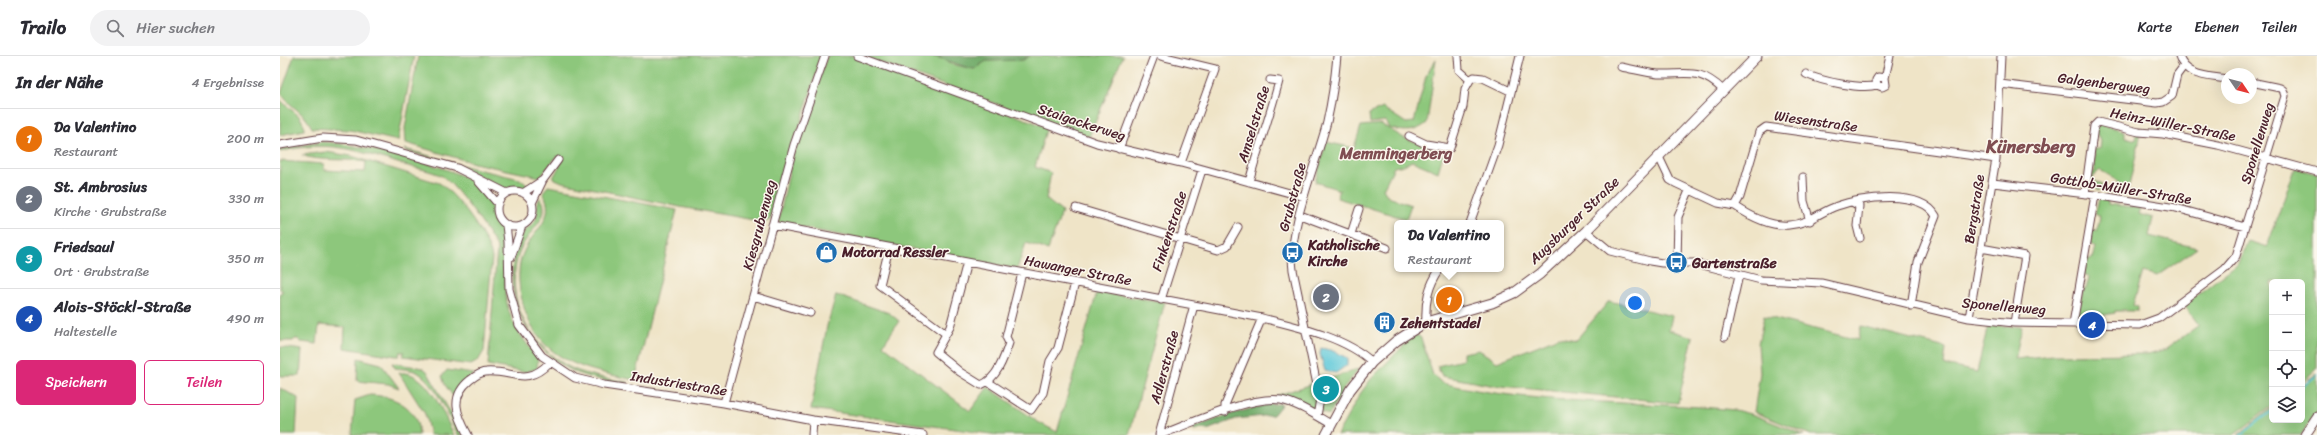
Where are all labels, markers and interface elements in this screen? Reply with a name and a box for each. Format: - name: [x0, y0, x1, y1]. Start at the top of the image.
- search box: [90, 10, 370, 46]
- text: Trailo: [20, 11, 66, 44]
- text: Hier suchen: [136, 15, 215, 41]
- text: Karte: [2138, 15, 2172, 40]
- text: Ebenen: [2194, 15, 2239, 40]
- text: Teilen: [2261, 15, 2297, 40]
- icon: search: [104, 17, 126, 39]
- street label: Galgenbergweg: [2056, 65, 2152, 102]
- text: In der Nähe: [16, 67, 103, 97]
- north arrow: [2221, 68, 2257, 104]
- text: 4 Ergebnisse: [192, 71, 264, 94]
- street label: Amselstraße: [1230, 82, 1277, 167]
- street label: Staigackerweg: [1035, 96, 1129, 148]
- street label: Sponellenweg: [2233, 99, 2282, 187]
- street label: Heinz-Willer-Straße: [2108, 100, 2238, 149]
- street label: Wiesenstraße: [1773, 103, 1859, 140]
- text: Da Valentino: [54, 114, 136, 140]
- text: 1: [26, 127, 32, 150]
- text: 200 m: [227, 127, 264, 150]
- district label: Künersberg: [1985, 131, 2076, 163]
- district label: Memmingerberg: [1339, 139, 1453, 168]
- text: Restaurant: [54, 140, 118, 163]
- street label: Grubstraße: [1271, 160, 1314, 234]
- street label: Gottlob-Müller-Straße: [2049, 165, 2193, 212]
- street label: Augsburger Straße: [1522, 170, 1626, 271]
- street label: Bergstraße: [1957, 172, 1992, 246]
- text: St. Ambrosius: [54, 174, 147, 200]
- street label: Kiesgrubenweg: [735, 177, 784, 273]
- text: 2: [25, 187, 33, 210]
- text: 330 m: [228, 187, 264, 210]
- street label: Finkenstraße: [1145, 188, 1194, 275]
- text: Kirche · Grubstraße: [54, 200, 167, 223]
- popup: [1394, 220, 1504, 272]
- text: Da Valentino: [1408, 222, 1490, 248]
- place label: Katholische Kirche: [1307, 233, 1381, 274]
- text: Friedsaul: [54, 234, 114, 260]
- shop icon: Motorrad Ressler: [813, 239, 839, 265]
- place label: Motorrad Ressler: [841, 240, 949, 265]
- bus stop icon: Katholische Kirche: [1279, 240, 1305, 266]
- text: 3: [25, 247, 33, 270]
- text: 350 m: [227, 247, 264, 270]
- street label: Hawanger Straße: [1022, 248, 1134, 293]
- text: Restaurant: [1408, 248, 1472, 271]
- bus stop icon: Gartenstraße: [1664, 250, 1690, 276]
- place label: Gartenstraße: [1691, 251, 1777, 276]
- text: Ort · Grubstraße: [54, 260, 149, 283]
- map controls: [2269, 279, 2305, 423]
- button: +: [2269, 279, 2305, 315]
- pin: 2: [1313, 282, 1339, 312]
- pin: 1: [1436, 285, 1462, 315]
- street label: Sponellenweg: [1961, 290, 2047, 323]
- your location: [1625, 293, 1645, 313]
- text: Alois-Stöckl-Straße: [54, 294, 191, 320]
- text: 4: [25, 307, 33, 330]
- text: 490 m: [226, 307, 264, 330]
- building icon: Zehentstadel: [1372, 310, 1398, 336]
- pin: 4: [2079, 310, 2105, 340]
- place label: Zehentstadel: [1399, 311, 1482, 336]
- button: −: [2269, 315, 2305, 351]
- text: Haltestelle: [54, 320, 117, 343]
- street label: Adlerstraße: [1142, 327, 1186, 408]
- button: locate: [2269, 351, 2305, 387]
- button: Speichern: [16, 360, 136, 405]
- button: Teilen: [144, 360, 264, 405]
- street label: Industriestraße: [628, 363, 729, 403]
- pin: 3: [1313, 374, 1339, 404]
- button: layers: [2269, 387, 2305, 423]

